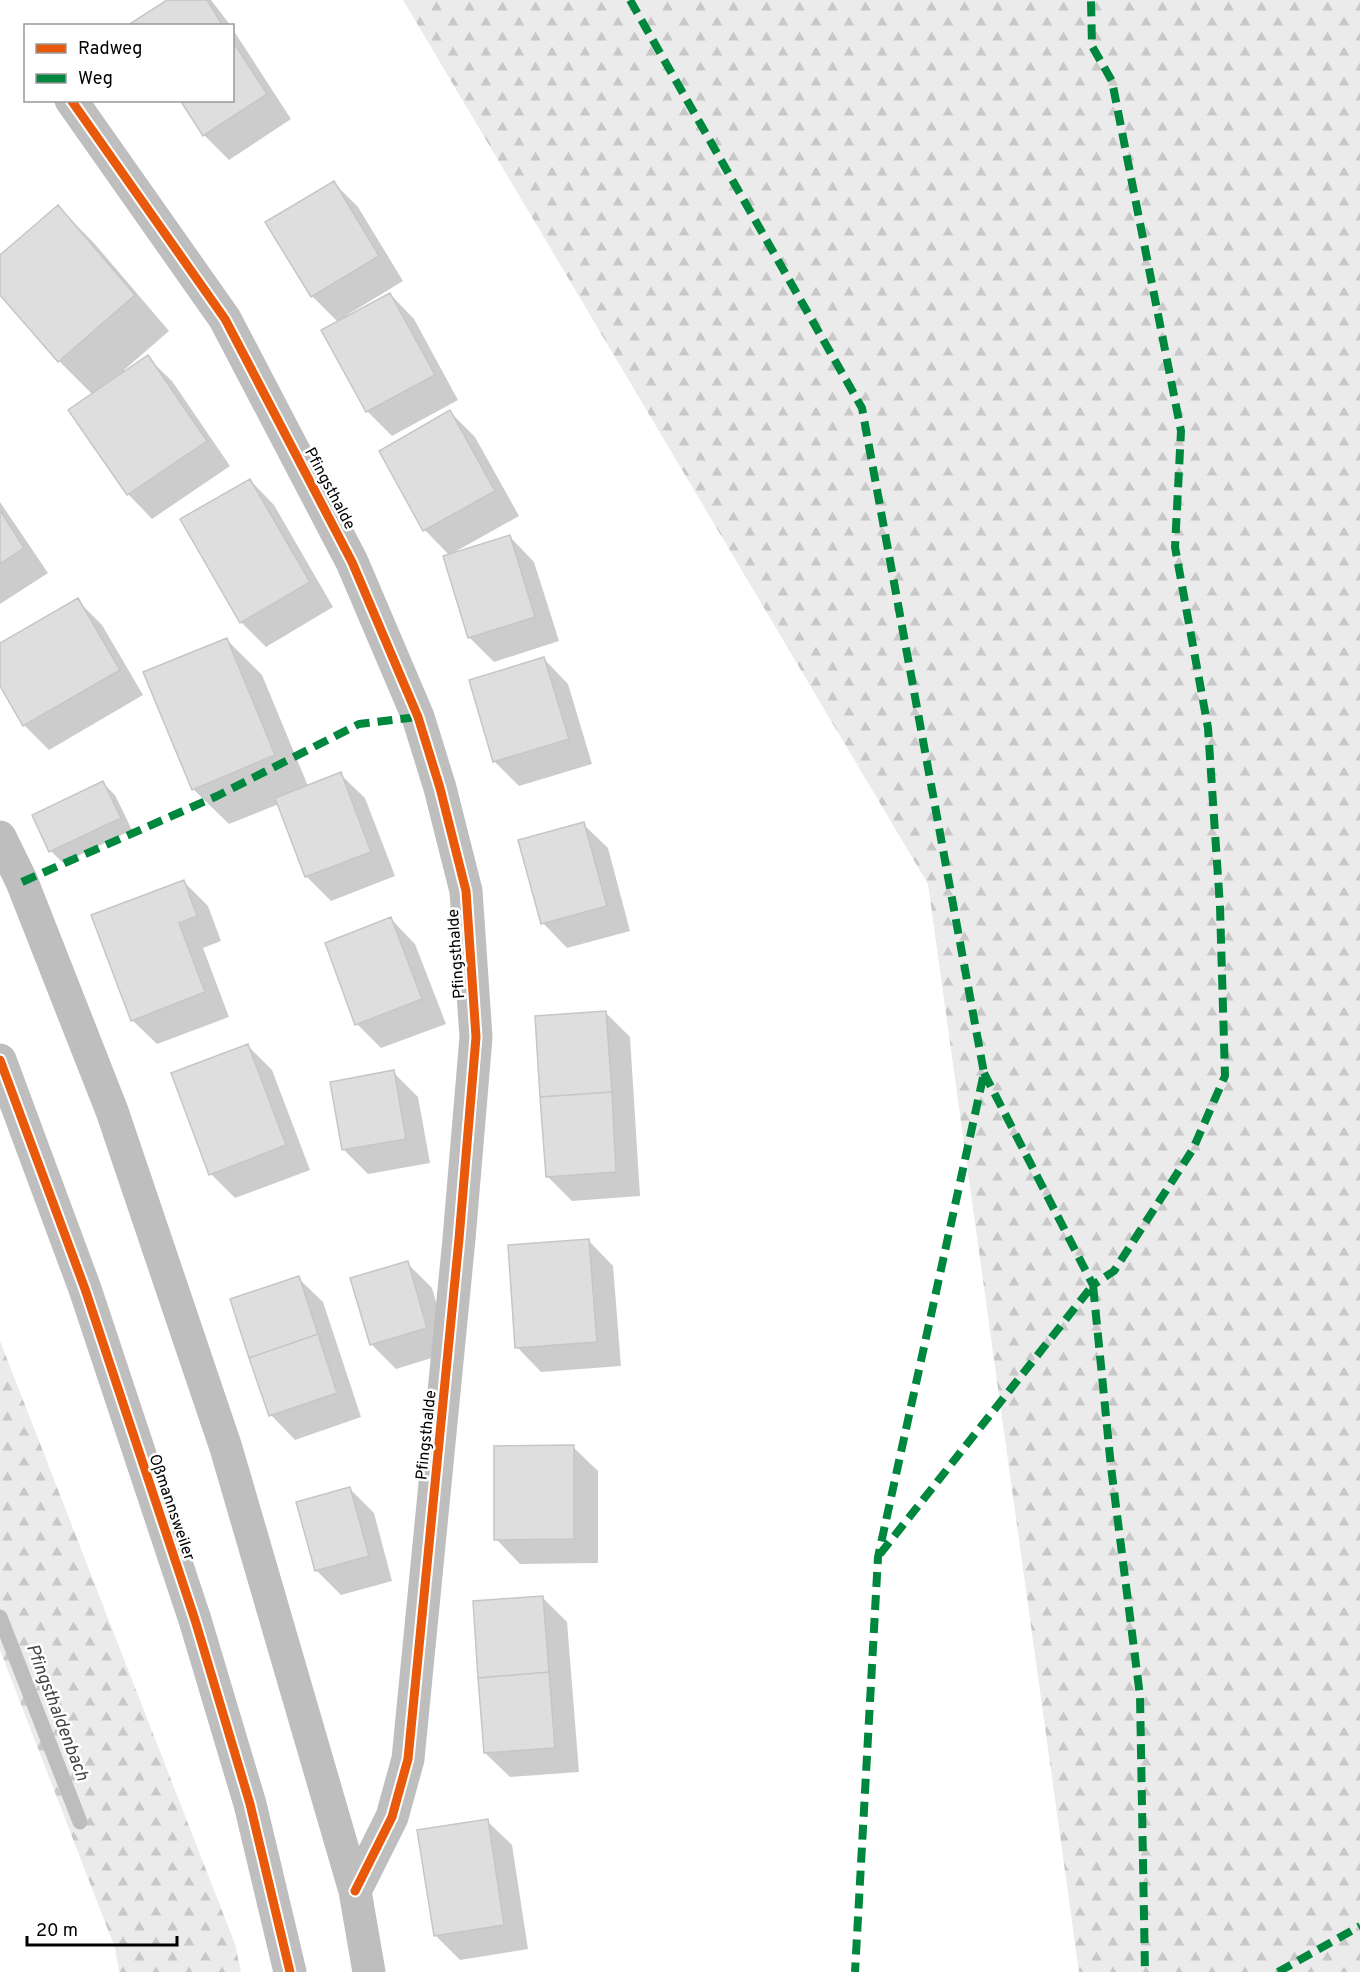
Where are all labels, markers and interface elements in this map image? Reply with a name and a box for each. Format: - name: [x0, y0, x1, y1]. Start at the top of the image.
- legend: [24, 24, 234, 102]
- text: Radweg: [78, 38, 142, 61]
- text: Weg: [78, 68, 113, 91]
- street label: Pfingsthalde: [299, 444, 359, 533]
- street label: Pfingsthalde: [444, 908, 470, 1000]
- street label: Pfingsthalde: [412, 1389, 442, 1481]
- street label: Oßmannsweiler: [143, 1452, 199, 1564]
- water label: Pfingsthaldenbach: [20, 1641, 93, 1784]
- scale bar: [27, 1909, 177, 1947]
- text: 20 m: [36, 1920, 78, 1943]

